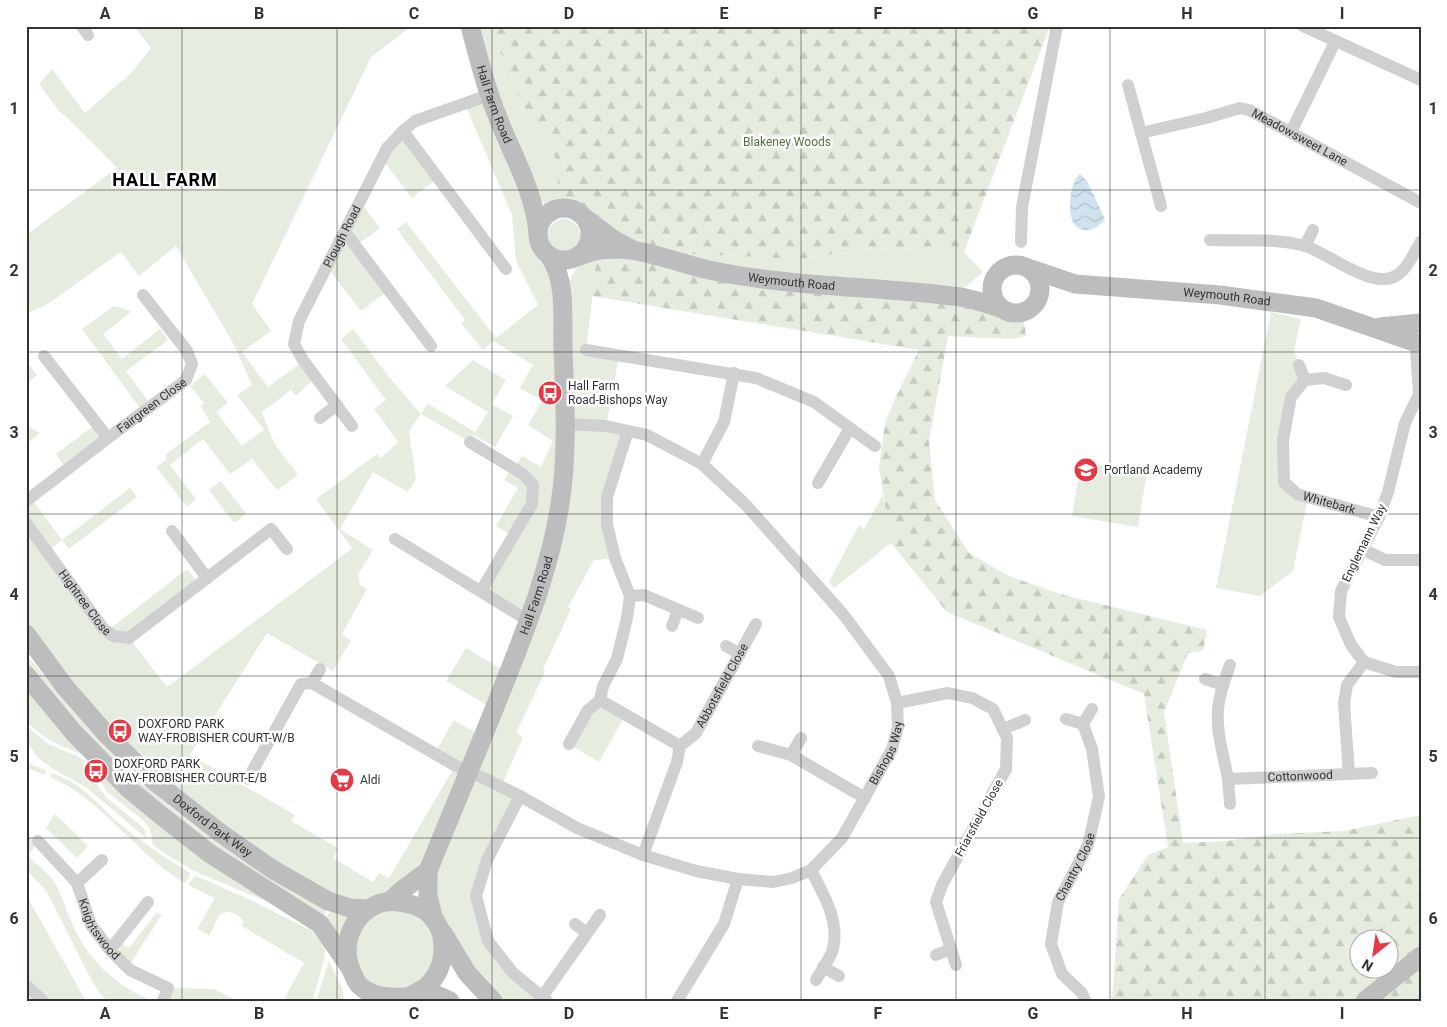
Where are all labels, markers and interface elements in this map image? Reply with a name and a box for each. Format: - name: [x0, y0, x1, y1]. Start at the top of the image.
- text: A: [100, 4, 111, 23]
- text: B: [254, 4, 264, 23]
- text: C: [409, 4, 419, 23]
- text: D: [564, 4, 574, 23]
- text: E: [720, 4, 729, 23]
- text: F: [874, 4, 883, 23]
- text: G: [1028, 4, 1039, 23]
- text: H: [1181, 4, 1193, 23]
- text: I: [1340, 4, 1344, 23]
- street label: Hall Farm Road: [474, 64, 515, 146]
- text: 1: [9, 99, 19, 118]
- text: 1: [1428, 99, 1438, 118]
- street label: Meadowsweet Lane: [1249, 106, 1350, 169]
- park label: Blakeney Woods: [743, 135, 831, 149]
- district label: HALL FARM: [112, 169, 218, 190]
- street label: Plough Road: [320, 203, 364, 270]
- text: 2: [9, 261, 19, 280]
- text: 2: [1428, 261, 1438, 280]
- street label: Weymouth Road: [747, 270, 836, 293]
- street label: Weymouth Road: [1183, 285, 1271, 309]
- street label: Fairgreen Close: [114, 375, 189, 436]
- place label: Hall Farm Road-Bishops Way: [568, 379, 668, 407]
- bus stop icon: Hall Farm Road-Bishops Way: [537, 380, 563, 406]
- text: 3: [9, 423, 19, 442]
- text: 3: [1428, 423, 1438, 442]
- school or university icon: Portland Academy: [1073, 457, 1099, 483]
- place label: Portland Academy: [1104, 463, 1203, 477]
- street label: Whitebark: [1301, 489, 1358, 517]
- street label: Englemann Way: [1339, 501, 1389, 584]
- street label: Hall Farm Road: [517, 555, 556, 637]
- street label: Hightree Close: [56, 567, 114, 639]
- text: 4: [9, 585, 19, 604]
- text: 4: [1428, 585, 1438, 604]
- street label: Abbotsfield Close: [693, 641, 751, 730]
- place label: DOXFORD PARK WAY-FROBISHER COURT-W/B: [138, 717, 295, 745]
- bus stop icon: DOXFORD PARK WAY-FROBISHER COURT-W/B: [107, 718, 133, 744]
- street label: Bishops Way: [866, 721, 905, 787]
- text: 5: [9, 747, 19, 766]
- text: 5: [1428, 747, 1438, 766]
- place label: DOXFORD PARK WAY-FROBISHER COURT-E/B: [114, 757, 267, 785]
- bus stop icon: DOXFORD PARK WAY-FROBISHER COURT-E/B: [83, 758, 109, 784]
- supermarket icon: Aldi: [329, 767, 355, 793]
- street label: Cottonwood: [1267, 768, 1333, 784]
- place label: Aldi: [360, 773, 381, 787]
- street label: Friarsfield Close: [952, 777, 1006, 859]
- street label: Doxford Park Way: [170, 792, 255, 860]
- street label: Chantry Close: [1053, 832, 1098, 903]
- street label: Knightswood: [76, 897, 123, 963]
- text: 6: [9, 909, 19, 928]
- text: 6: [1428, 909, 1438, 928]
- north arrow: [1350, 930, 1400, 980]
- text: N: [1359, 956, 1376, 975]
- text: A: [100, 1004, 111, 1023]
- text: B: [254, 1004, 264, 1023]
- text: C: [409, 1004, 419, 1023]
- text: D: [564, 1004, 574, 1023]
- text: E: [720, 1004, 729, 1023]
- text: F: [874, 1004, 883, 1023]
- text: G: [1028, 1004, 1039, 1023]
- text: H: [1181, 1004, 1193, 1023]
- text: I: [1340, 1004, 1344, 1023]

